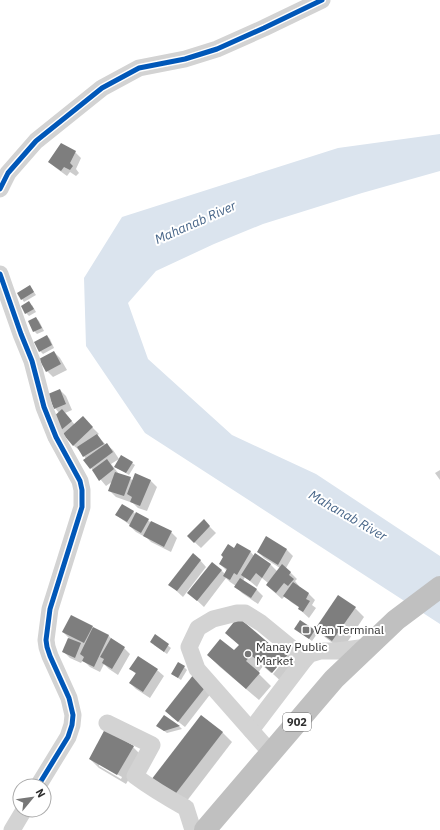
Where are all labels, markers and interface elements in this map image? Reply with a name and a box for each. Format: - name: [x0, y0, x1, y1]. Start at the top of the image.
- water label: Mahanab River: [152, 196, 240, 248]
- water label: Mahanab River: [306, 486, 391, 545]
- place label: Van Terminal: [314, 622, 384, 637]
- marker: Van Terminal: [301, 625, 311, 635]
- place label: Manay Public Market: [256, 639, 328, 668]
- marker: Manay Public Market: [243, 649, 253, 659]
- road number: 902: [283, 713, 311, 731]
- north arrow: [12, 778, 52, 818]
- text: N: [33, 786, 49, 800]

